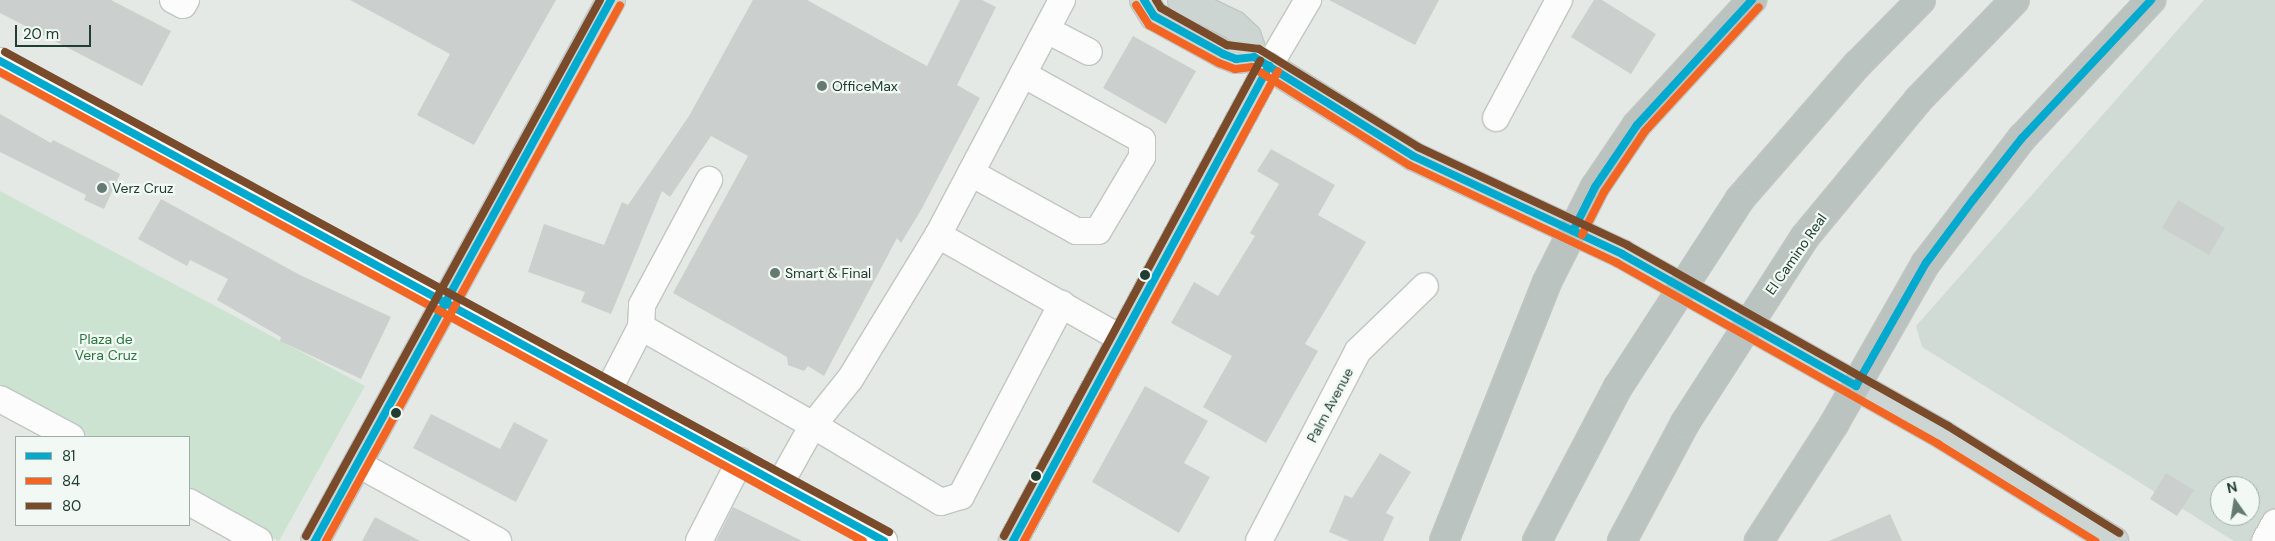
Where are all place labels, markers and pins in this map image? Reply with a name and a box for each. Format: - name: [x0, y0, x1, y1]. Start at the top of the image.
- place label: OfficeMax: [832, 78, 898, 94]
- marker: OfficeMax: [816, 80, 828, 92]
- place label: Verz Cruz: [112, 180, 173, 196]
- marker: Verz Cruz: [96, 182, 108, 194]
- place label: Smart & Final: [785, 265, 871, 281]
- marker: Smart & Final: [769, 267, 781, 279]
- unlabelled marker: [1140, 270, 1150, 280]
- unlabelled marker: [391, 408, 401, 418]
- unlabelled marker: [1031, 471, 1041, 481]

